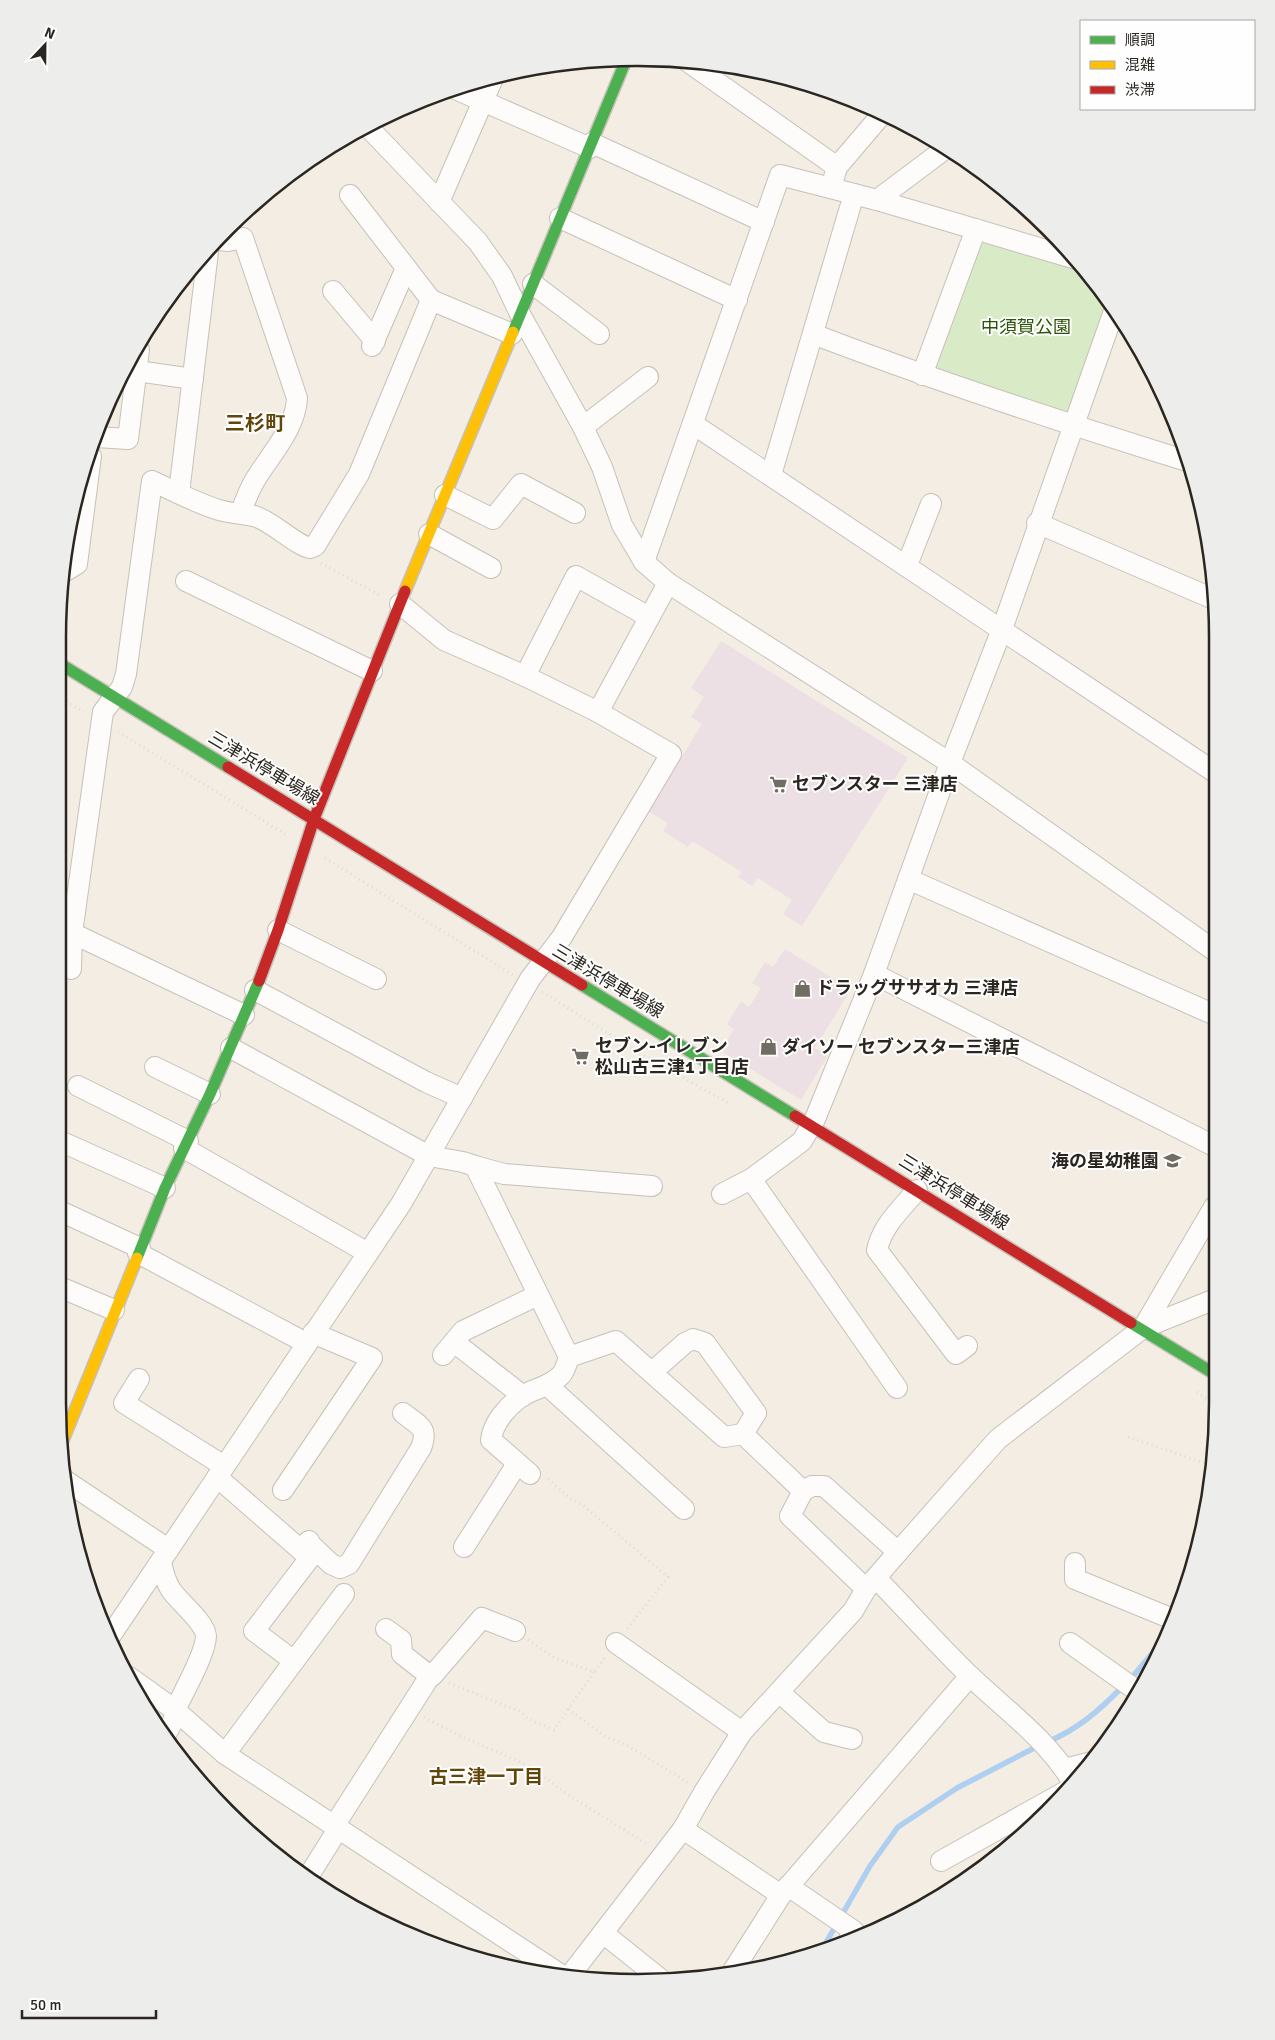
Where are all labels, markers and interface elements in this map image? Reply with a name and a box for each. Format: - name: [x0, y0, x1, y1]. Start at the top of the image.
- north arrow: [20, 20, 70, 70]
- legend: [1080, 20, 1255, 110]
- text: N: [42, 24, 57, 43]
- text: 順調: [1125, 31, 1155, 49]
- text: 混雑: [1125, 56, 1155, 74]
- text: 渋滞: [1125, 81, 1155, 99]
- park label: 中須賀公園: [981, 316, 1071, 338]
- district label: 三杉町: [225, 411, 285, 436]
- street label: 三津浜停車場線: [204, 726, 324, 810]
- place label: セブンスター 三津店: [792, 773, 958, 795]
- supermarket icon: セブンスター 三津店: [768, 774, 788, 794]
- street label: 三津浜停車場線: [548, 939, 668, 1023]
- place label: ドラッグササオカ 三津店: [816, 977, 1018, 999]
- shop icon: ドラッグササオカ 三津店: [792, 978, 812, 998]
- place label: セブン-イレブン 松山古三津1丁目店: [595, 1035, 749, 1078]
- place label: ダイソー セブンスター三津店: [782, 1036, 1020, 1058]
- shop icon: ダイソー セブンスター三津店: [758, 1037, 778, 1057]
- supermarket icon: セブン-イレブン 松山古三津1丁目店: [571, 1046, 591, 1066]
- street label: 三津浜停車場線: [895, 1149, 1013, 1235]
- place label: 海の星幼稚園: [1051, 1150, 1159, 1172]
- school or university icon: 海の星幼稚園: [1163, 1151, 1183, 1171]
- district label: 古三津一丁目: [429, 1765, 543, 1789]
- scale bar: [22, 1988, 156, 2020]
- text: 50 m: [30, 1996, 61, 2014]

